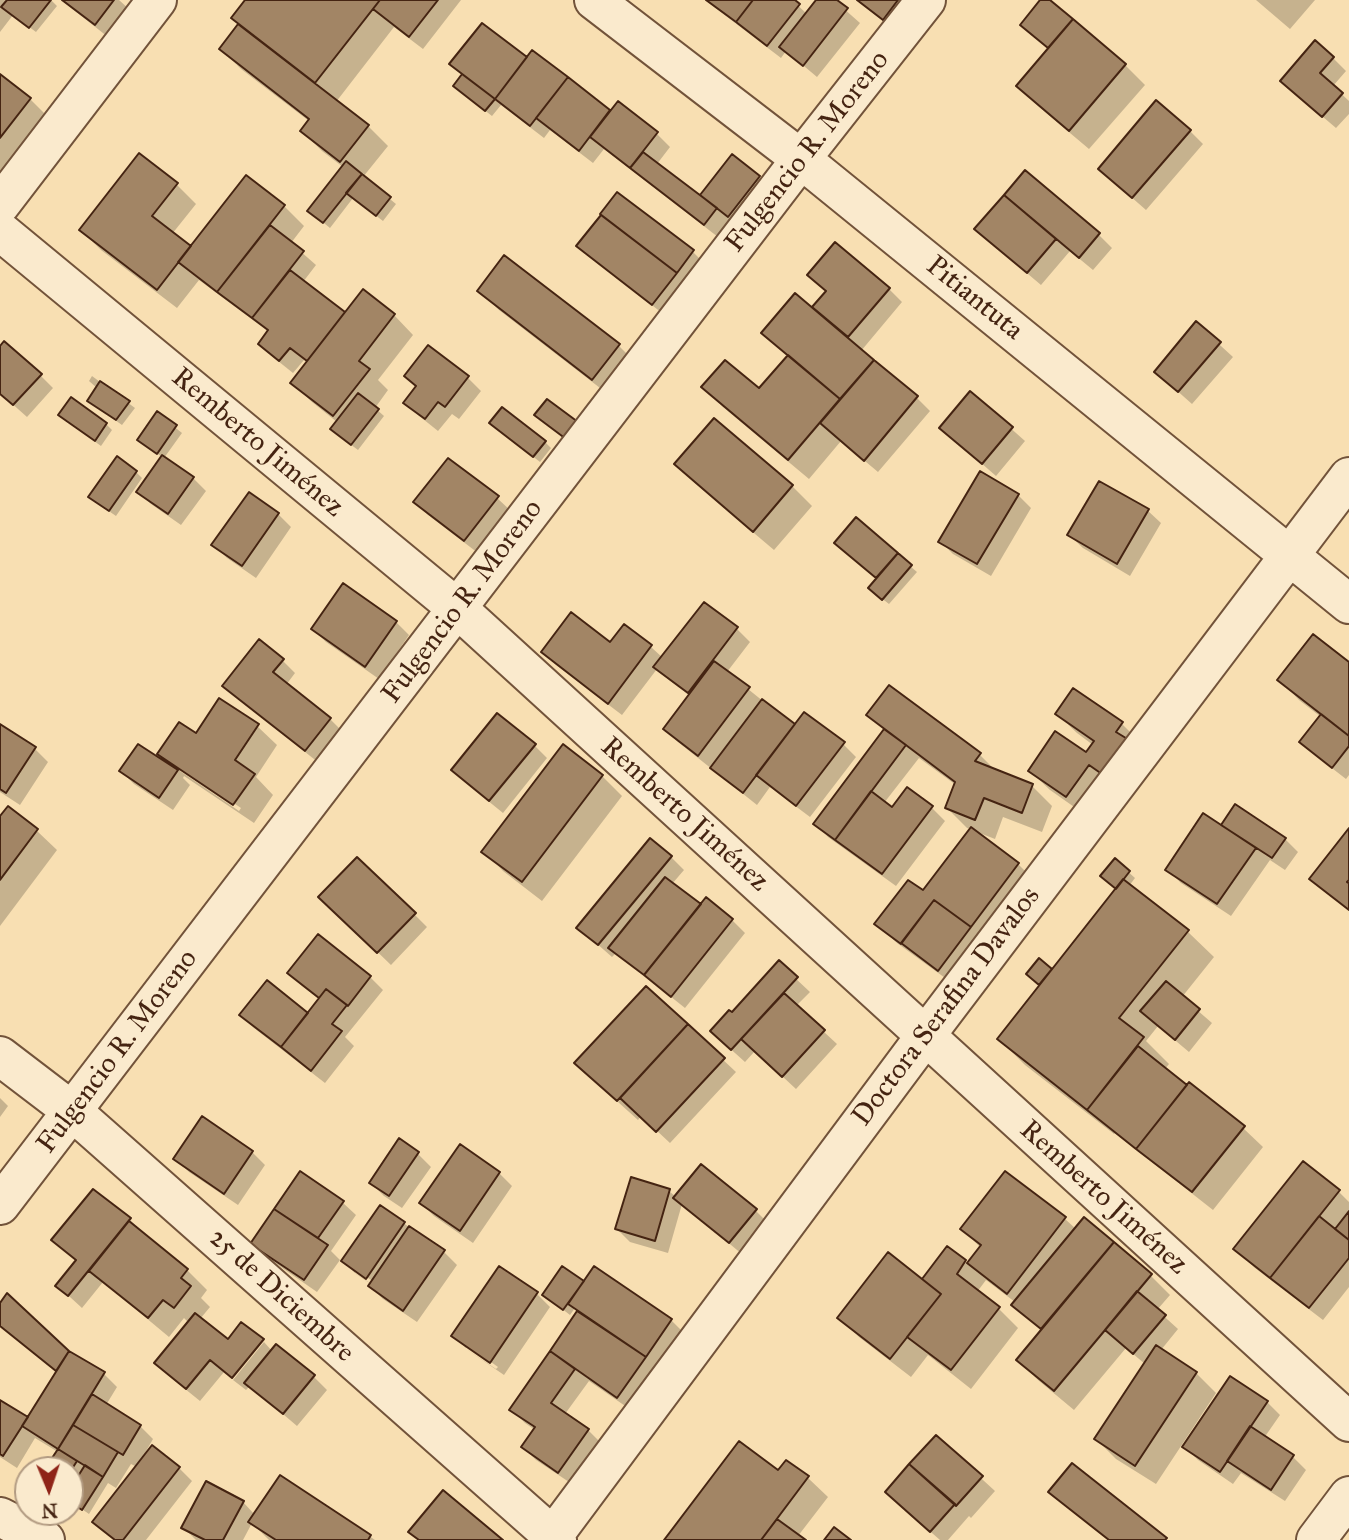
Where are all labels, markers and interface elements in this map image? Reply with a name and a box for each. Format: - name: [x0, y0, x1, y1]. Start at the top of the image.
- street label: Fulgencio R. Moreno: [719, 45, 897, 259]
- street label: Pitiantuta: [919, 250, 1029, 348]
- street label: Remberto Jiménez: [164, 361, 350, 525]
- street label: Fulgencio R. Moreno: [375, 493, 551, 711]
- street label: Remberto Jiménez: [593, 731, 775, 899]
- street label: Doctora Serafina Davalos: [846, 881, 1048, 1133]
- street label: Fulgencio R. Moreno: [30, 943, 206, 1161]
- street label: Remberto Jiménez: [1012, 1114, 1194, 1282]
- street label: 25 de Diciembre: [201, 1222, 361, 1370]
- north arrow: [14, 1456, 84, 1526]
- text: N: [41, 1499, 58, 1522]

